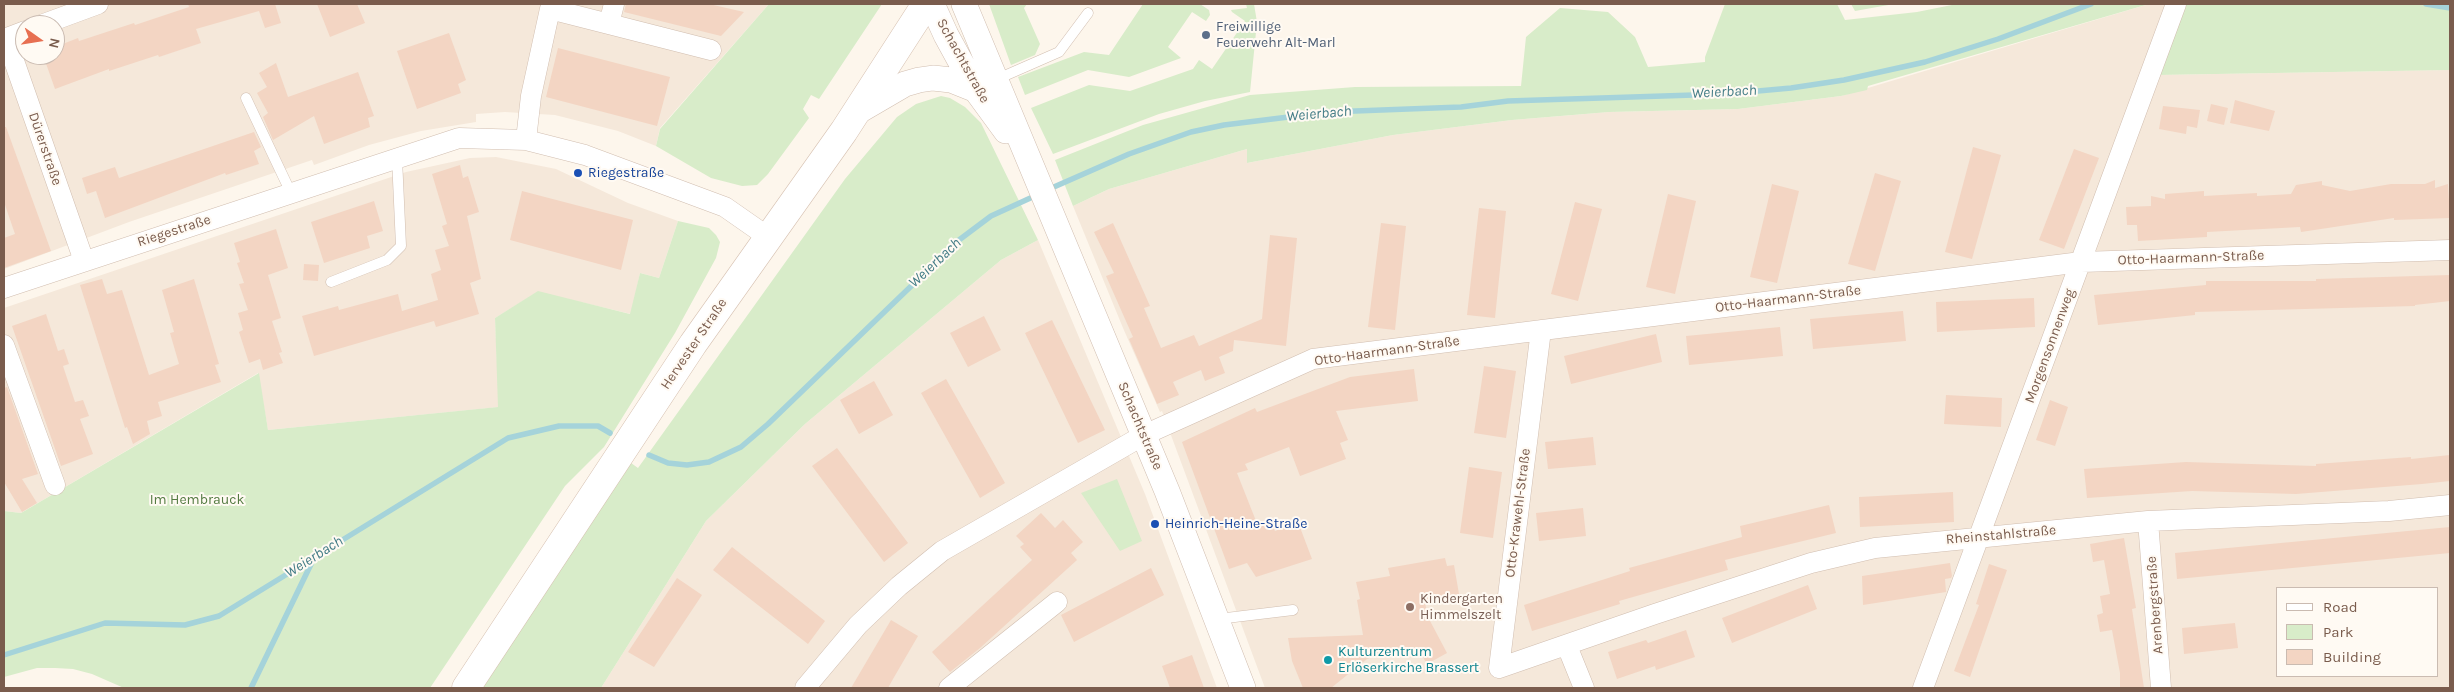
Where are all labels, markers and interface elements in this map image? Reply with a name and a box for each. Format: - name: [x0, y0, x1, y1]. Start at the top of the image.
- north arrow: [15, 15, 65, 65]
- street label: Schachtstraße: [933, 16, 993, 106]
- place label: Freiwillige Feuerwehr Alt-Marl: [1216, 19, 1336, 52]
- marker: Freiwillige Feuerwehr Alt-Marl: [1200, 29, 1212, 41]
- text: N: [45, 36, 64, 50]
- water label: Weierbach: [1691, 81, 1757, 103]
- water label: Weierbach: [1286, 102, 1352, 126]
- street label: Dürerstraße: [25, 110, 65, 188]
- place label: Riegestraße: [588, 165, 664, 181]
- marker: Riegestraße: [572, 167, 584, 179]
- street label: Riegestraße: [135, 211, 213, 251]
- water label: Weierbach: [905, 234, 965, 292]
- street label: Otto-Haarmann-Straße: [2117, 247, 2265, 269]
- street label: Otto-Haarmann-Straße: [1714, 282, 1862, 316]
- street label: Morgensonnenweg: [2021, 286, 2079, 406]
- street label: Hervester Straße: [657, 295, 731, 393]
- street label: Otto-Haarmann-Straße: [1313, 332, 1461, 370]
- street label: Schachtstraße: [1114, 379, 1166, 473]
- street label: Otto-Krawehl-Straße: [1502, 447, 1534, 579]
- park label: Im Hembrauck: [150, 492, 244, 508]
- place label: Heinrich-Heine-Straße: [1165, 516, 1307, 532]
- marker: Heinrich-Heine-Straße: [1149, 518, 1161, 530]
- street label: Rheinstahlstraße: [1945, 522, 2057, 548]
- water label: Weierbach: [282, 532, 346, 582]
- street label: Arenbergstraße: [2143, 555, 2167, 655]
- legend: [2276, 587, 2439, 677]
- place label: Kindergarten Himmelszelt: [1420, 591, 1503, 624]
- text: Road: [2323, 598, 2358, 616]
- marker: Kindergarten Himmelszelt: [1404, 601, 1416, 613]
- text: Park: [2323, 623, 2353, 641]
- place label: Kulturzentrum Erlöserkirche Brassert: [1338, 644, 1479, 676]
- text: Building: [2323, 648, 2381, 666]
- marker: Kulturzentrum Erlöserkirche Brassert: [1322, 654, 1334, 666]

